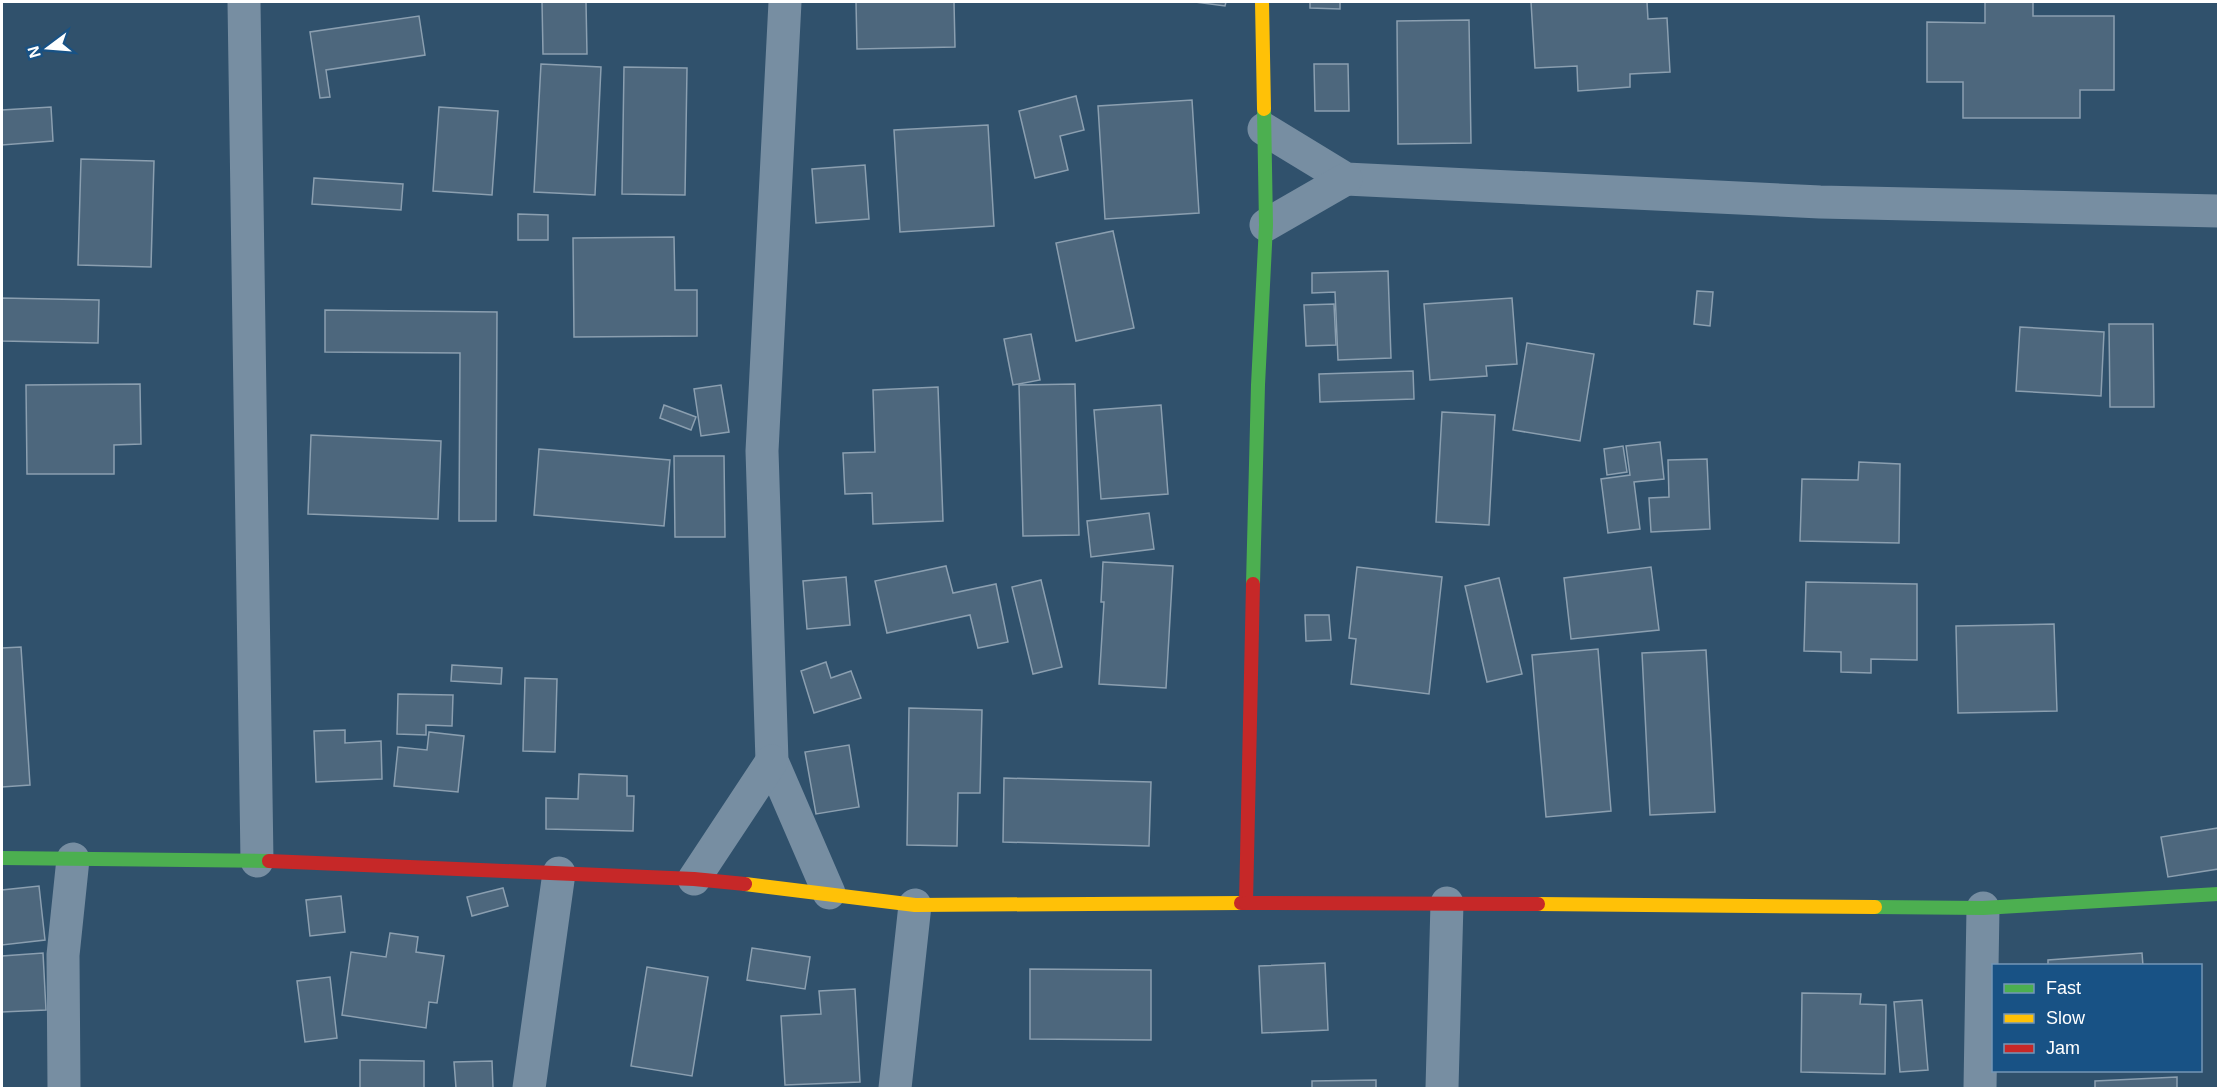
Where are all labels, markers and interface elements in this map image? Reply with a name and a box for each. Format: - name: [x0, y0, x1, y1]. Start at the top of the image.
- north arrow: [18, 18, 78, 78]
- text: N: [24, 44, 44, 60]
- legend: [1992, 964, 2202, 1072]
- text: Fast: [2046, 978, 2081, 998]
- text: Slow: [2046, 1008, 2086, 1028]
- text: Jam: [2046, 1038, 2080, 1058]

